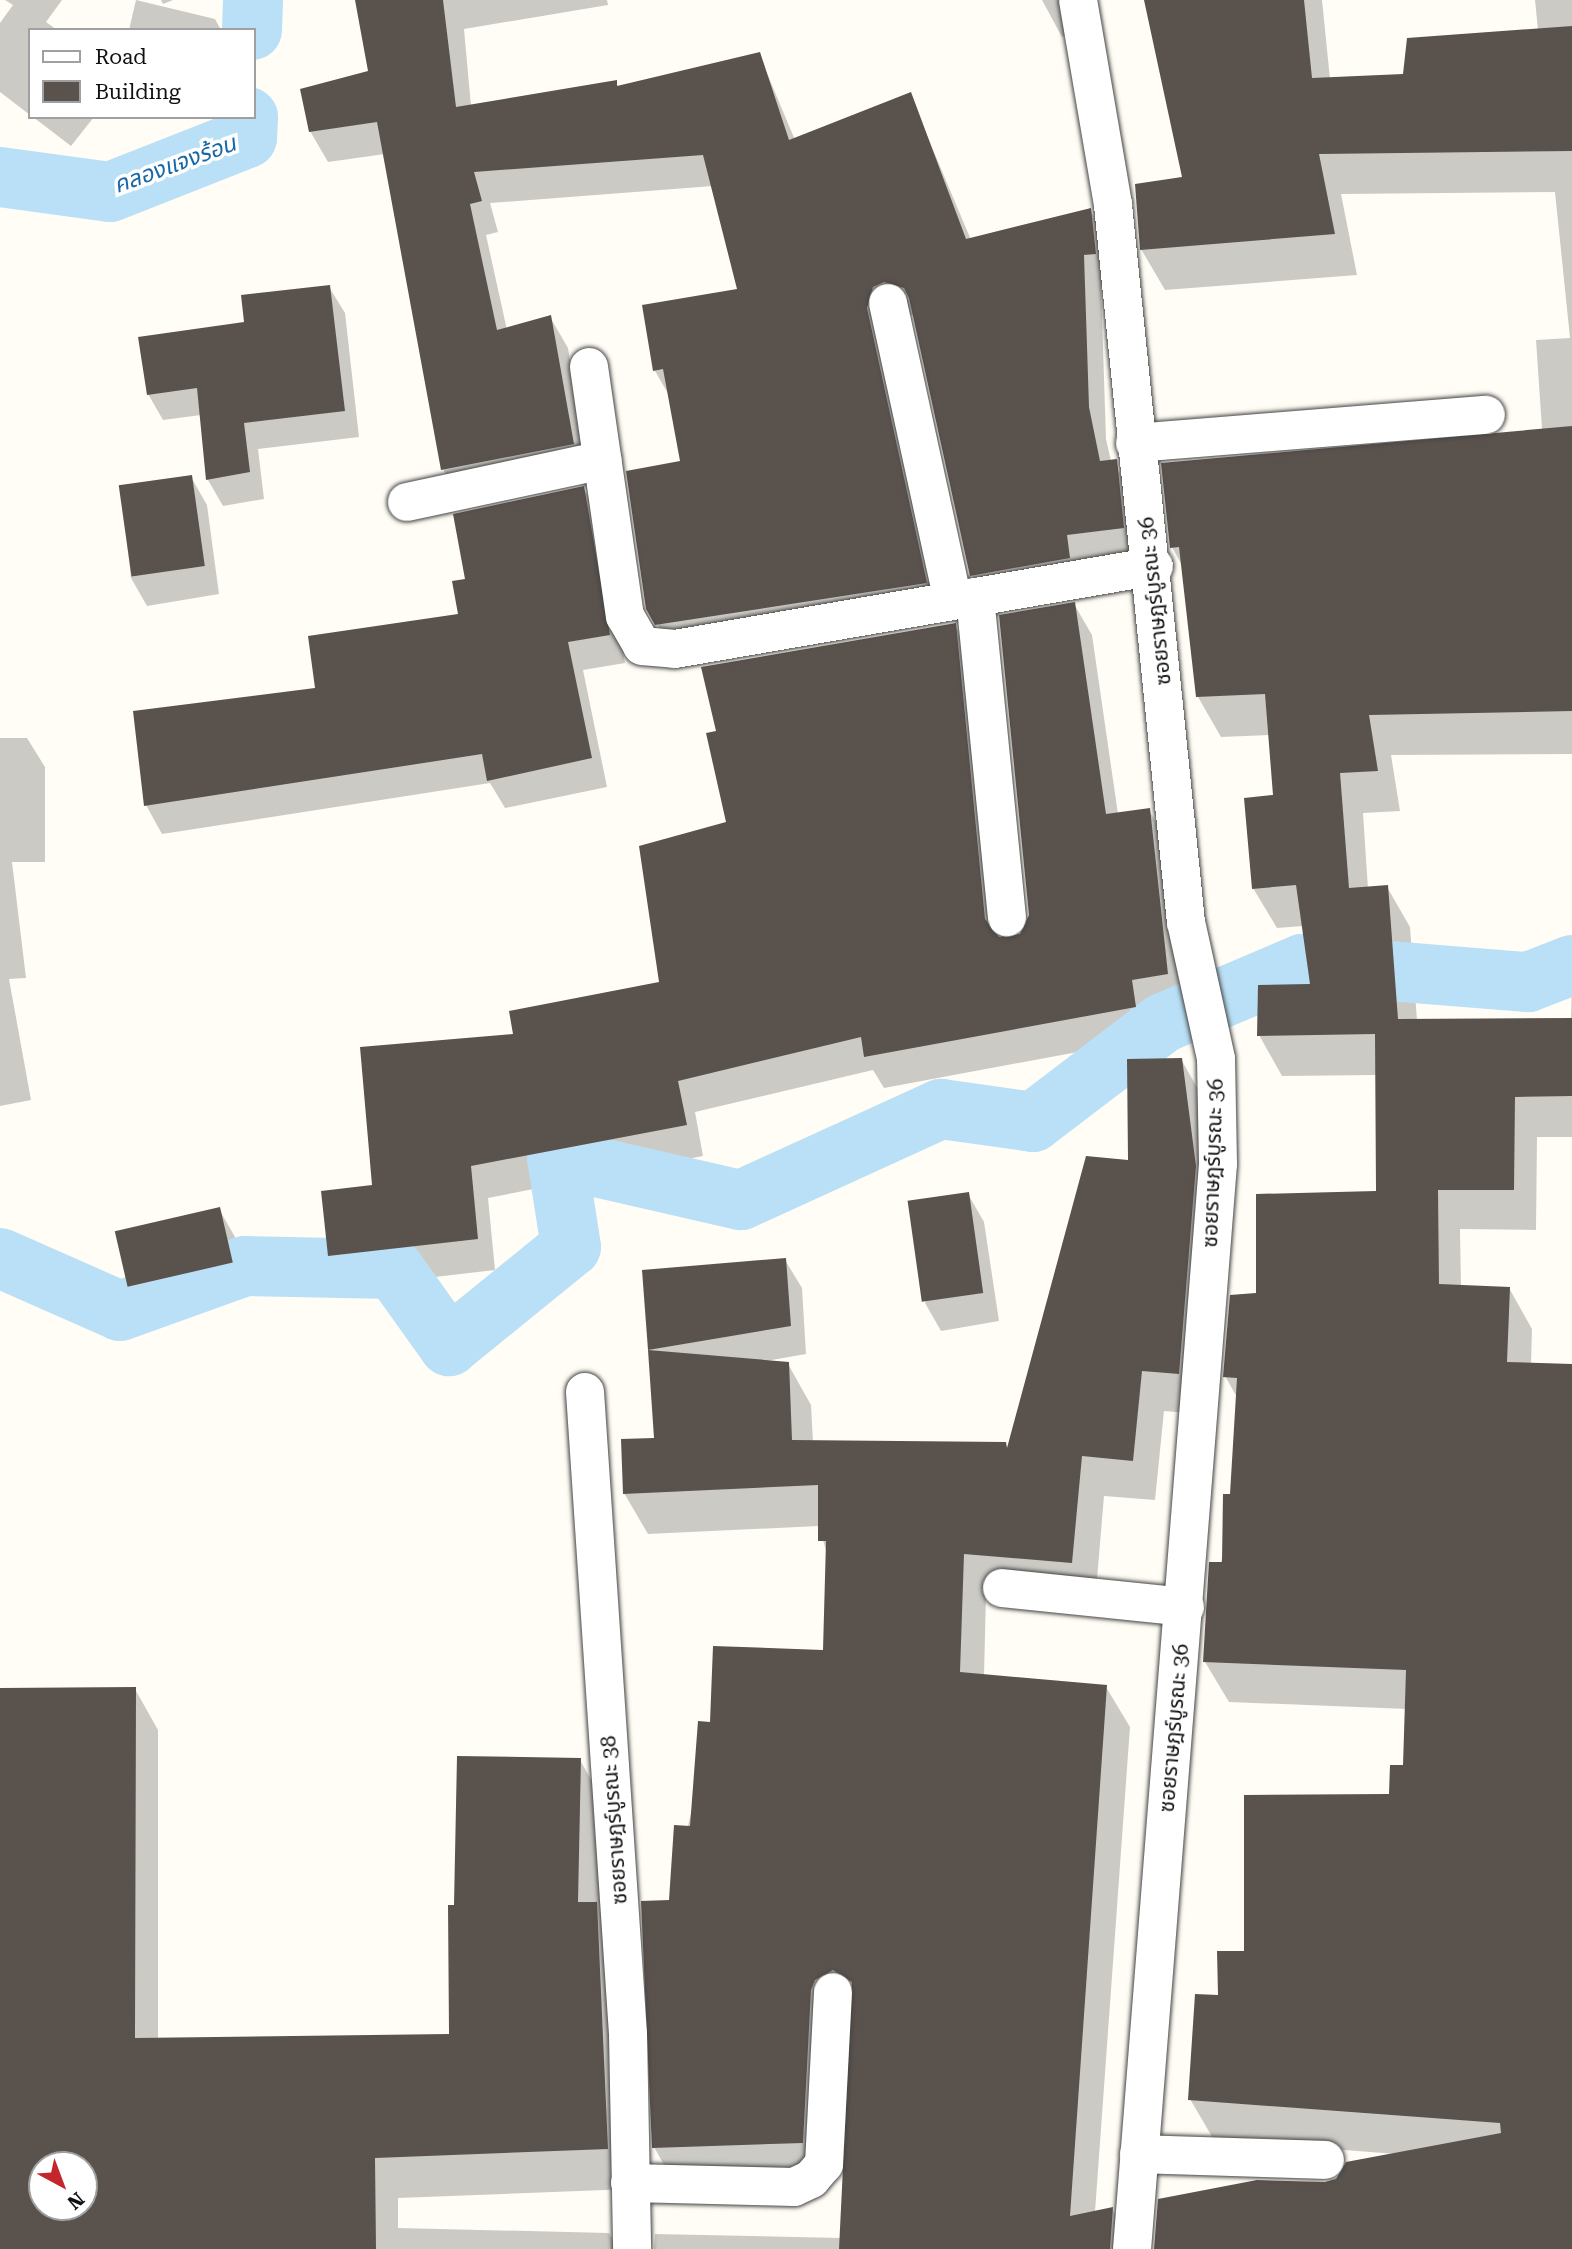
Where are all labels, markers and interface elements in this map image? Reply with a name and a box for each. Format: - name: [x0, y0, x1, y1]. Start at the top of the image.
- legend: [28, 28, 256, 119]
- text: Road: [95, 45, 147, 69]
- text: Building: [95, 80, 181, 104]
- water label: คลองแจงร้อน: [110, 130, 240, 200]
- street label: ซอยราษฎร์บูรณะ 36: [1134, 516, 1176, 686]
- street label: ซอยราษฎร์บูรณะ 36: [1197, 1078, 1229, 1248]
- street label: ซอยราษฎร์บูรณะ 36: [1154, 1643, 1194, 1813]
- street label: ซอยราษฎร์บูรณะ 38: [596, 1735, 632, 1905]
- north arrow: [28, 2151, 98, 2221]
- text: N: [63, 2187, 89, 2214]

